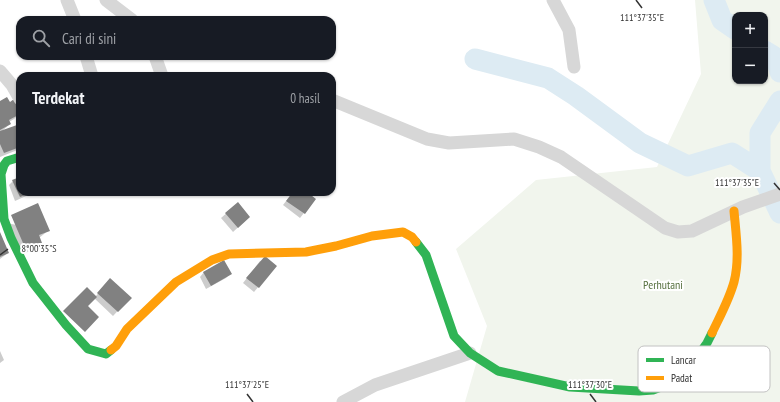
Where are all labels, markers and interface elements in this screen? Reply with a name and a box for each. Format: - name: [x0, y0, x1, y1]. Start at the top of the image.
- text: 111°37'35"E: [620, 11, 664, 24]
- map controls: [732, 12, 768, 84]
- button: +: [732, 12, 768, 48]
- search box: [16, 16, 336, 60]
- icon: search: [30, 27, 52, 49]
- text: Cari di sini: [62, 29, 116, 48]
- button: −: [732, 48, 768, 84]
- text: Terdekat: [32, 87, 84, 109]
- text: 0 hasil: [290, 90, 320, 107]
- text: 111°37'35"E: [715, 176, 759, 189]
- text: 8°00'35"S: [22, 242, 56, 255]
- park label: Perhutani: [643, 277, 683, 292]
- legend: [638, 346, 770, 392]
- text: Lancar: [671, 353, 696, 367]
- text: Padat: [671, 371, 692, 385]
- text: 111°37'25"E: [225, 378, 269, 391]
- text: 111°37'30"E: [568, 378, 612, 391]

